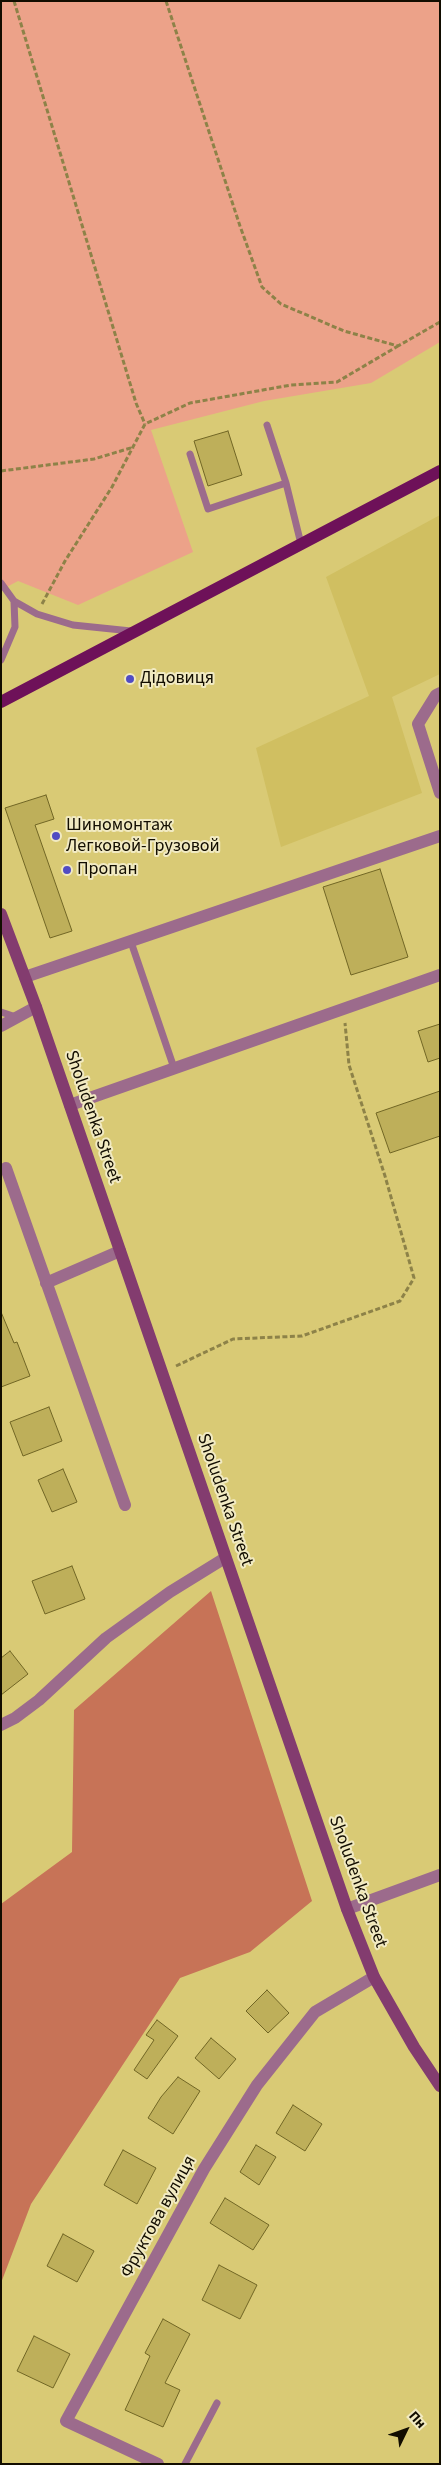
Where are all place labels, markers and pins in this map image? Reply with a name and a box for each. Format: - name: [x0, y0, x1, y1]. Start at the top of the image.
- place label: Дідовиця: [140, 668, 214, 690]
- marker: Дідовиця: [124, 673, 136, 685]
- place label: Шиномонтаж Легковой-Грузовой: [66, 815, 220, 858]
- marker: Шиномонтаж Легковой-Грузовой: [50, 830, 62, 842]
- place label: Пропан: [77, 859, 137, 881]
- marker: Пропан: [61, 864, 73, 876]

